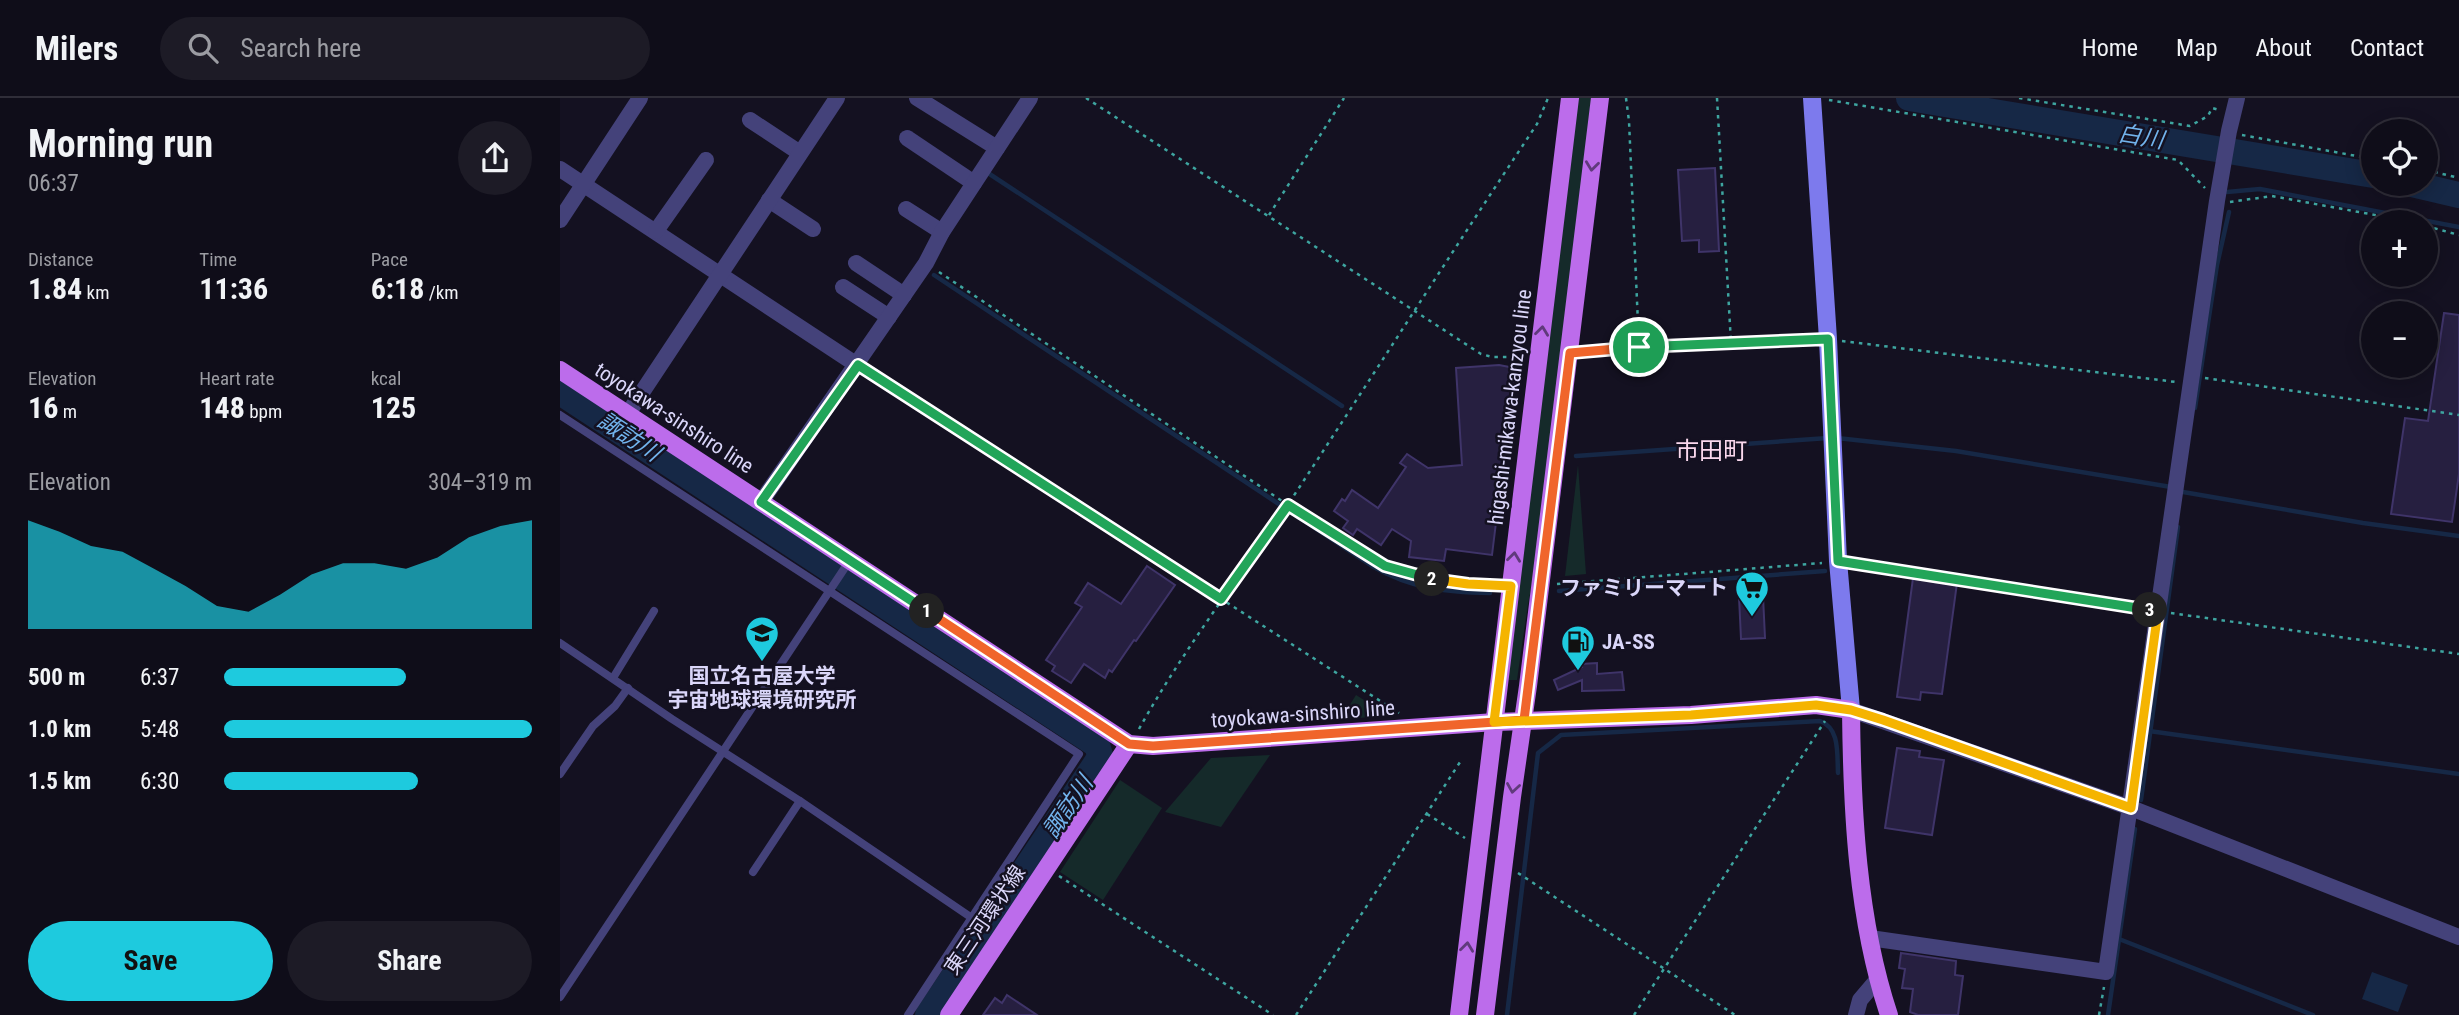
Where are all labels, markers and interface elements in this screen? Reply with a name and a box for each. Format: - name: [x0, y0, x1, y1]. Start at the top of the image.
- search box: [160, 17, 650, 80]
- text: Milers: [35, 29, 118, 68]
- icon: search: [184, 29, 222, 67]
- text: Search here: [240, 33, 361, 63]
- text: Home: [2082, 34, 2138, 62]
- text: Map: [2176, 34, 2218, 62]
- text: About: [2256, 34, 2312, 62]
- text: Contact: [2350, 34, 2424, 62]
- map controls: [2361, 119, 2438, 378]
- button: locate: [2361, 119, 2438, 196]
- water label: 白川: [2116, 120, 2169, 154]
- button: share: [458, 121, 532, 195]
- text: Morning run: [28, 122, 213, 166]
- one-way arrow: [1584, 160, 1599, 172]
- text: 06:37: [28, 170, 79, 197]
- button: +: [2361, 210, 2438, 287]
- text: Distance: [28, 248, 93, 271]
- text: Time: [199, 248, 237, 271]
- text: Pace: [371, 248, 408, 271]
- text: 1.84: [28, 271, 82, 306]
- text: 11:36: [199, 271, 268, 306]
- text: 6:18: [371, 271, 424, 306]
- text: km: [82, 281, 109, 304]
- text: /km: [424, 281, 459, 304]
- street label: higashi-mikawa-kanzyou line: [1484, 288, 1536, 526]
- button: −: [2361, 301, 2438, 378]
- pin: [1609, 317, 1669, 377]
- one-way arrow: [1534, 325, 1549, 337]
- icon: arrive: [1620, 328, 1658, 366]
- street label: toyokawa-sinshiro line: [590, 358, 758, 478]
- text: Elevation: [28, 367, 96, 390]
- text: Heart rate: [199, 367, 274, 390]
- text: kcal: [371, 367, 401, 390]
- text: 16: [28, 390, 58, 425]
- text: 148: [199, 390, 245, 425]
- text: 125: [371, 390, 416, 425]
- text: m: [58, 400, 77, 423]
- text: bpm: [245, 400, 282, 423]
- water label: 諏訪川: [593, 407, 668, 469]
- district label: 市田町: [1675, 437, 1747, 465]
- text: Elevation: [28, 469, 111, 496]
- text: 304–319 m: [428, 469, 532, 496]
- one-way arrow: [1507, 551, 1522, 563]
- pin: 2: [1414, 561, 1450, 596]
- text: 2: [1427, 567, 1436, 590]
- supermarket icon: ファミリーマート: [1733, 569, 1771, 618]
- place label: ファミリーマート: [1560, 576, 1728, 600]
- pin: 3: [2132, 592, 2168, 628]
- pin: 1: [910, 594, 944, 628]
- text: 3: [2145, 598, 2154, 621]
- text: 1: [922, 599, 931, 622]
- school or university icon: 国立名古屋大学 宇宙地球環境研究所: [743, 614, 781, 663]
- fuel station icon: JA-SS: [1559, 623, 1597, 672]
- place label: JA-SS: [1602, 630, 1655, 654]
- text: 500 m: [28, 664, 85, 691]
- text: 6:37: [140, 664, 179, 691]
- place label: 国立名古屋大学 宇宙地球環境研究所: [668, 664, 857, 712]
- street label: toyokawa-sinshiro line: [1210, 696, 1396, 732]
- text: 1.0 km: [28, 716, 91, 743]
- text: 5:48: [140, 716, 179, 743]
- text: 1.5 km: [28, 768, 91, 795]
- text: 6:30: [140, 768, 179, 795]
- water label: 諏訪川: [1038, 768, 1100, 843]
- one-way arrow: [1506, 782, 1521, 794]
- street label: 東三河環状線: [940, 861, 1030, 979]
- button: Save: [28, 921, 273, 1001]
- button: Share: [287, 921, 532, 1001]
- one-way arrow: [1459, 941, 1474, 953]

